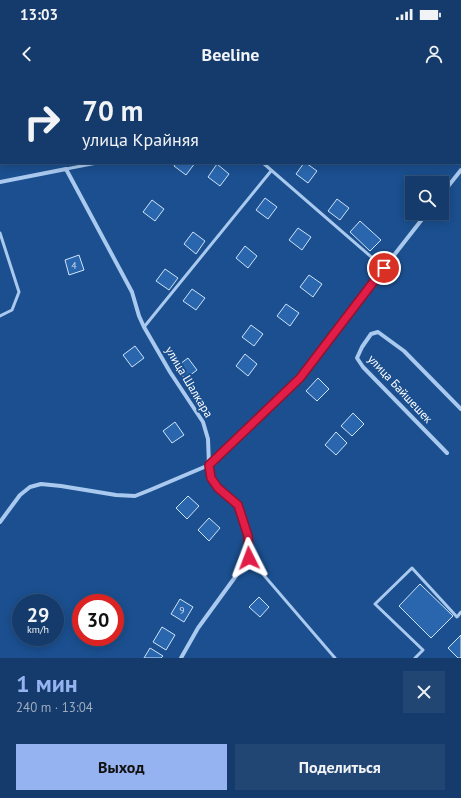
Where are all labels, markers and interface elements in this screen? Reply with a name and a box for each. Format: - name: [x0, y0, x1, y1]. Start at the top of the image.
- text: 13:03: [20, 5, 58, 24]
- icon: back: [16, 43, 38, 65]
- text: Beeline: [202, 43, 259, 66]
- icon: person: [423, 43, 445, 65]
- text: 70 m: [82, 92, 143, 129]
- icon: right: [16, 96, 68, 148]
- text: улица Крайняя: [82, 128, 199, 151]
- map controls: [405, 176, 449, 220]
- button: search: [405, 176, 449, 220]
- pin: [367, 251, 401, 285]
- icon: arrive: [373, 257, 395, 279]
- house number: 4: [71, 259, 77, 272]
- street label: улица Шалкара: [162, 343, 217, 420]
- street label: улица Байшешек: [365, 351, 436, 426]
- position arrow: [228, 537, 270, 579]
- speed limit sign: 30: [72, 594, 124, 646]
- text: 29: [27, 602, 49, 628]
- house number: 9: [179, 604, 185, 617]
- text: km/h: [27, 623, 49, 636]
- text: 1 мин: [16, 668, 78, 699]
- button: close: [403, 671, 445, 713]
- text: 240 m · 13:04: [16, 699, 93, 716]
- button: Выход: [16, 744, 227, 790]
- button: Поделиться: [235, 744, 445, 790]

